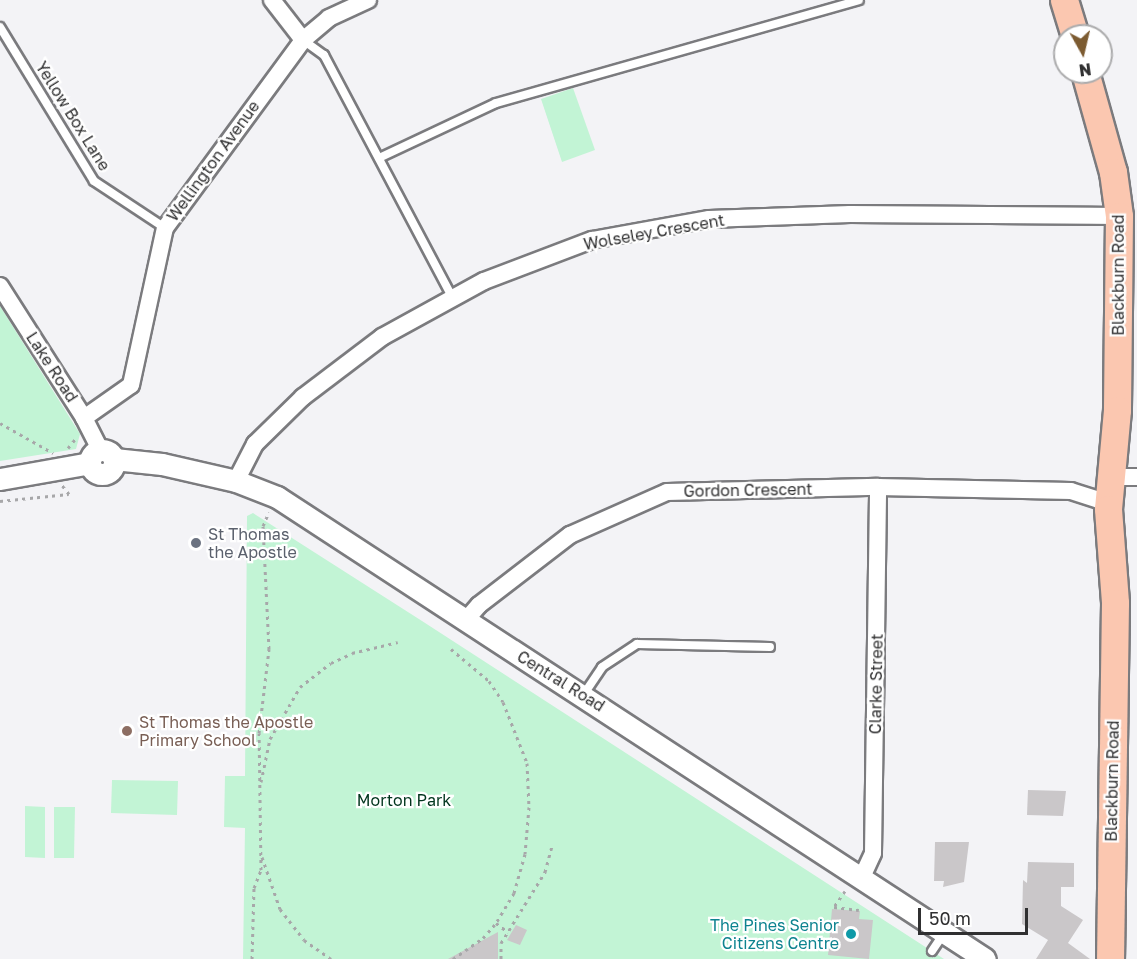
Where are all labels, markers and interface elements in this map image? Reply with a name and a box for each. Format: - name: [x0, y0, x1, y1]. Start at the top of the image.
- north arrow: [1053, 24, 1113, 84]
- street label: Yellow Box Lane: [32, 58, 114, 174]
- text: N: [1078, 59, 1093, 81]
- street label: Wellington Avenue: [163, 97, 263, 225]
- street label: Wolseley Crescent: [582, 210, 726, 254]
- street label: Blackburn Road: [1108, 214, 1128, 336]
- street label: Lake Road: [22, 328, 82, 406]
- street label: Gordon Crescent: [683, 479, 813, 501]
- place label: St Thomas the Apostle: [208, 524, 297, 562]
- marker: St Thomas the Apostle: [189, 536, 203, 550]
- street label: Clarke Street: [866, 634, 886, 734]
- street label: Central Road: [514, 646, 608, 716]
- place label: St Thomas the Apostle Primary School: [139, 712, 313, 750]
- street label: Blackburn Road: [1101, 720, 1123, 842]
- marker: St Thomas the Apostle Primary School: [120, 724, 134, 738]
- park label: Morton Park: [357, 790, 451, 810]
- scale bar: [921, 896, 1030, 934]
- text: 50 m: [929, 907, 971, 929]
- place label: The Pines Senior Citizens Centre: [710, 915, 839, 953]
- marker: The Pines Senior Citizens Centre: [844, 927, 858, 941]

